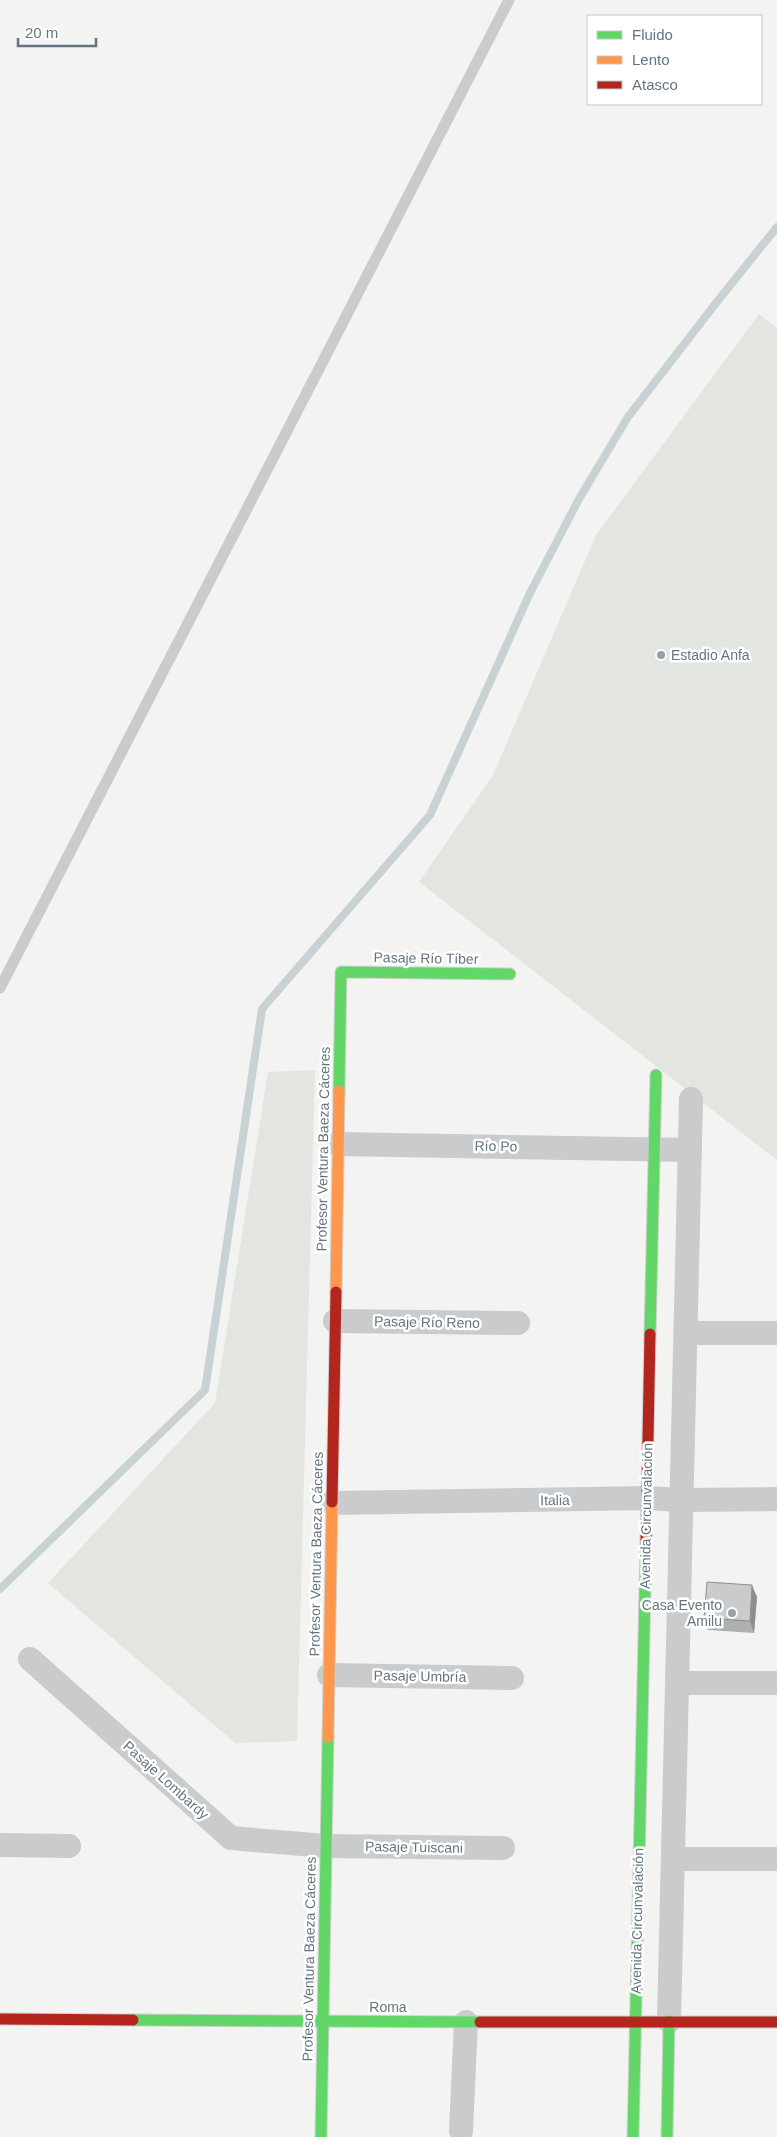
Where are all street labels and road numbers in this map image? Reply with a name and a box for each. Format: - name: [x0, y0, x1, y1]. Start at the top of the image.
- street label: Pasaje Río Tíber: [373, 949, 479, 967]
- street label: Profesor Ventura Baeza Cáceres: [313, 1047, 333, 1251]
- street label: Río Po: [474, 1138, 518, 1154]
- street label: Pasaje Río Reno: [374, 1313, 480, 1331]
- street label: Avenida Circunvalación: [637, 1443, 655, 1589]
- street label: Profesor Ventura Baeza Cáceres: [306, 1452, 326, 1656]
- street label: Italia: [540, 1492, 570, 1508]
- street label: Pasaje Umbría: [374, 1667, 467, 1685]
- street label: Pasaje Lombardy: [120, 1738, 212, 1822]
- street label: Pasaje Tuiscani: [365, 1838, 463, 1856]
- street label: Avenida Circunvalación: [628, 1848, 646, 1994]
- street label: Profesor Ventura Baeza Cáceres: [299, 1857, 319, 2061]
- street label: Roma: [369, 1999, 407, 2015]

